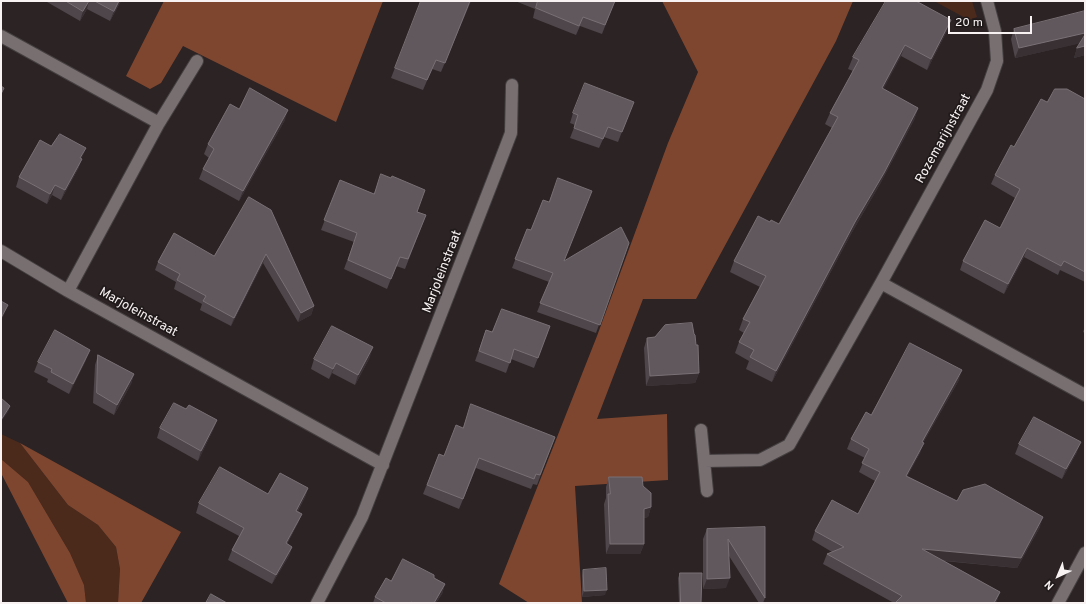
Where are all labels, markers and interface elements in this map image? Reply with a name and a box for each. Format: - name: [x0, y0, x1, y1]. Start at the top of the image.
- scale bar: [950, 8, 1034, 34]
- text: 20 m: [955, 15, 983, 31]
- street label: Rozemarijnstraat: [913, 91, 975, 187]
- street label: Marjoleinstraat: [420, 228, 466, 316]
- street label: Marjoleinstraat: [96, 285, 180, 341]
- north arrow: [1038, 556, 1078, 596]
- text: N: [1042, 577, 1057, 592]

